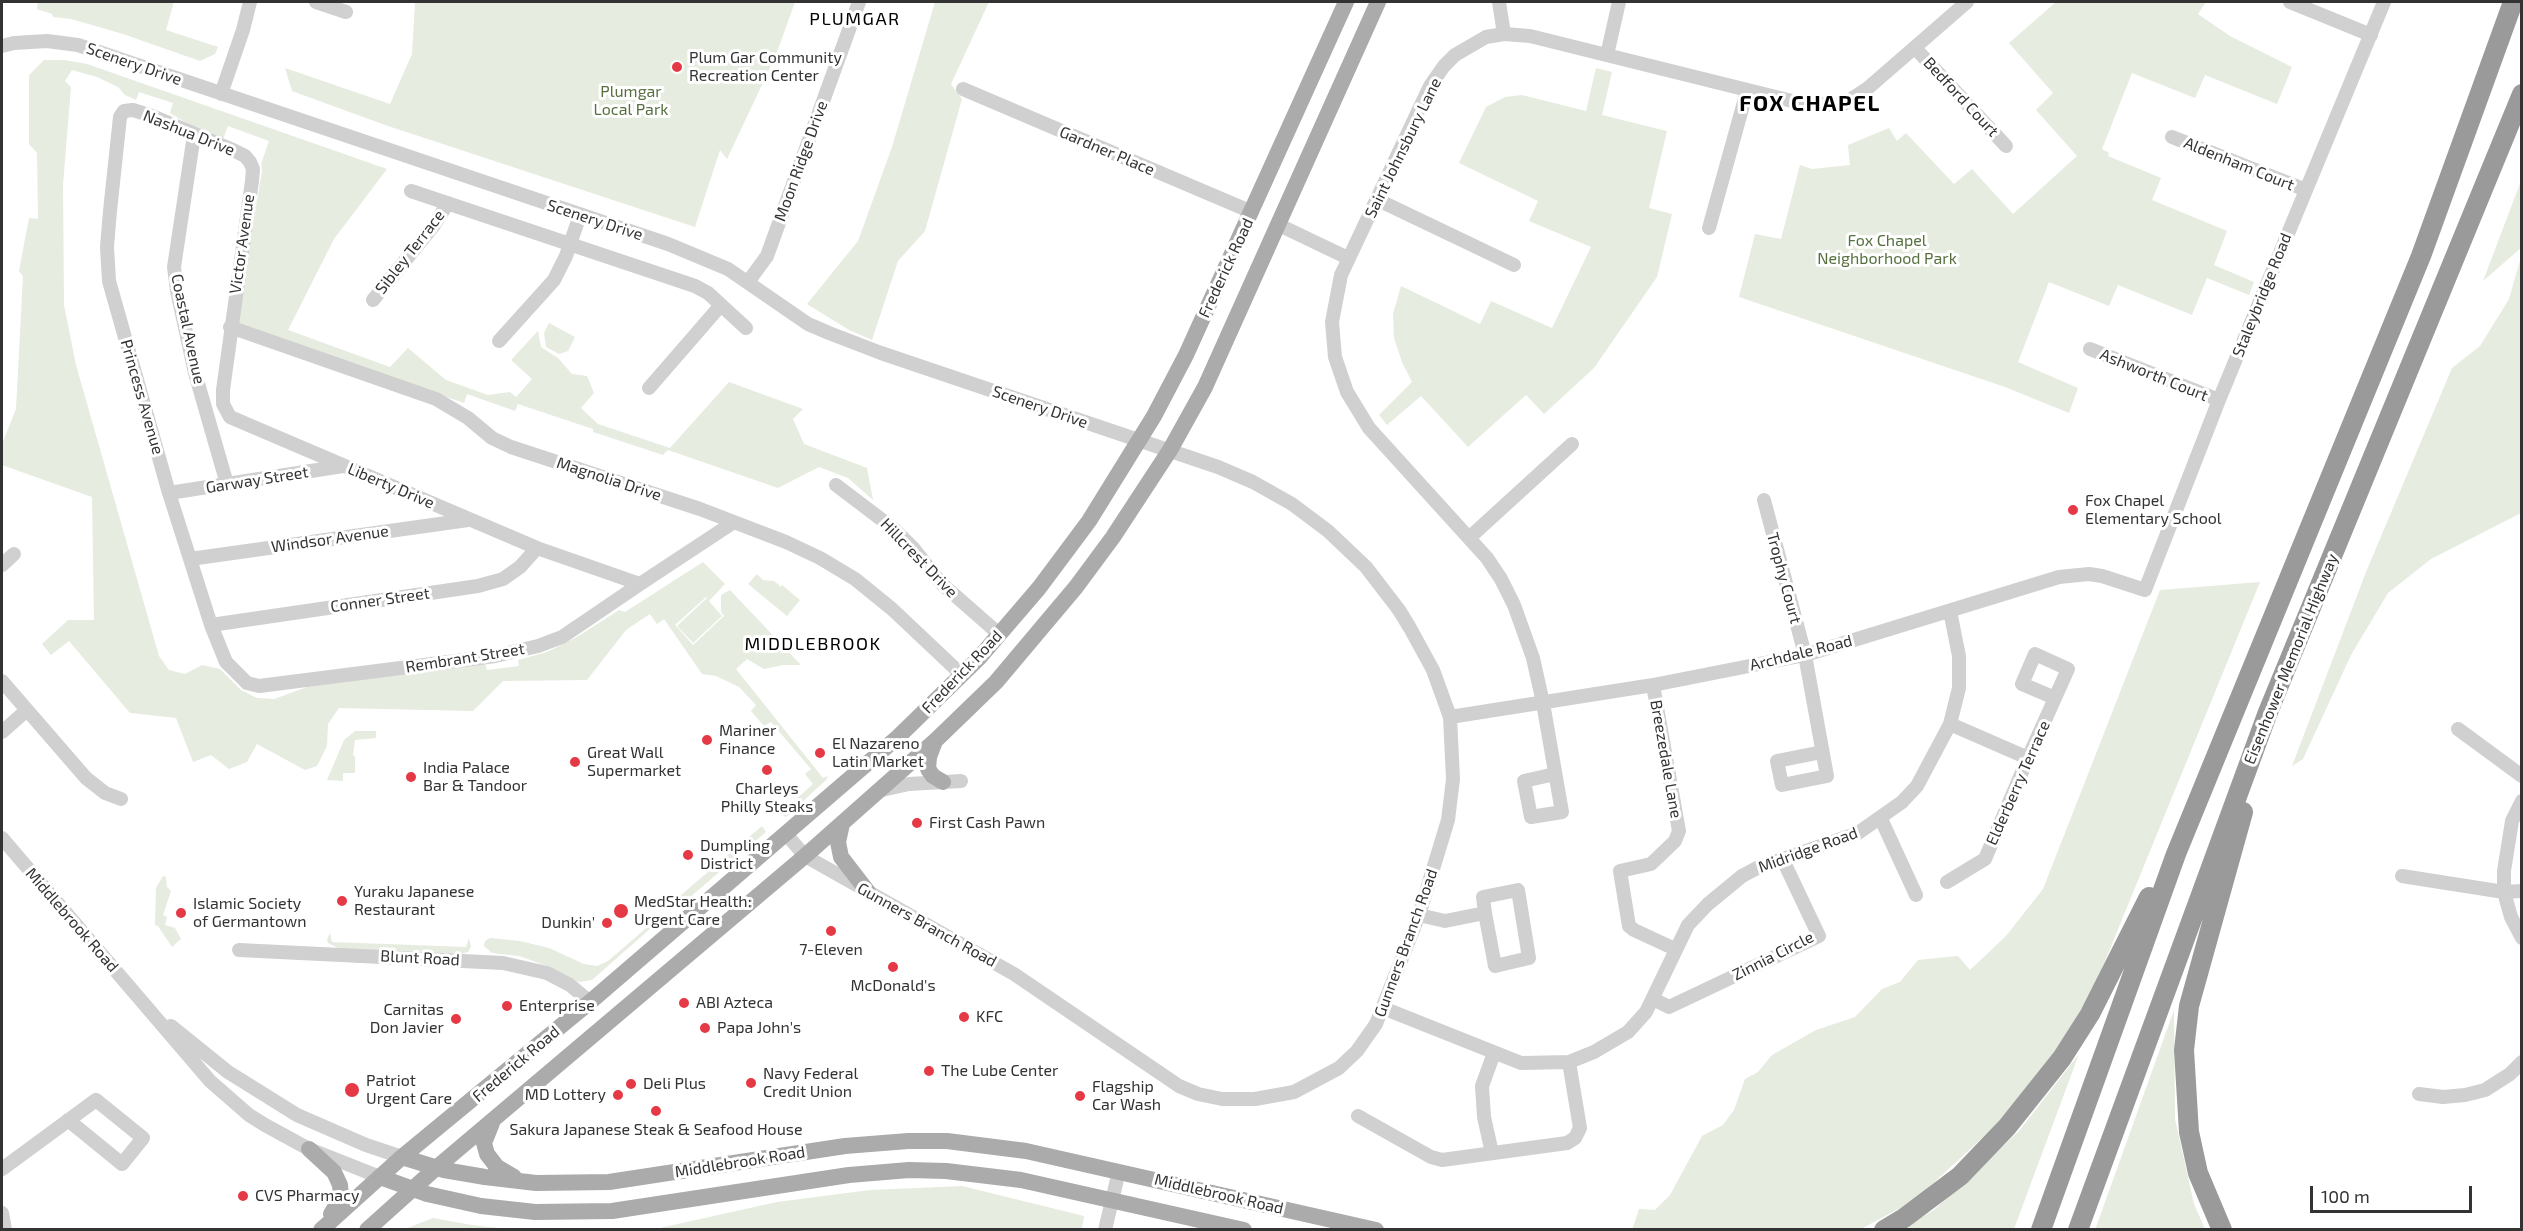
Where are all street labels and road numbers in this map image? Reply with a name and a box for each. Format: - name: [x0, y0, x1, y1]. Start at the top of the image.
- street label: Scenery Drive: [84, 39, 184, 89]
- street label: Bedford Court: [1919, 53, 2003, 141]
- street label: Saint Johnsbury Lane: [1361, 75, 1445, 221]
- street label: Moon Ridge Drive: [770, 98, 832, 224]
- street label: Nashua Drive: [140, 106, 238, 160]
- street label: Gardner Place: [1057, 122, 1157, 180]
- street label: Aldenham Court: [2181, 133, 2297, 195]
- street label: Victor Avenue: [226, 193, 258, 295]
- street label: Scenery Drive: [545, 195, 645, 245]
- street label: Sibley Terrace: [371, 206, 449, 298]
- street label: Frederick Road: [1195, 215, 1257, 321]
- street label: Staleybridge Road: [2228, 230, 2296, 360]
- street label: Coastal Avenue: [167, 272, 209, 386]
- street label: Princess Avenue: [116, 337, 168, 457]
- street label: Ashworth Court: [2097, 345, 2211, 405]
- street label: Scenery Drive: [990, 382, 1090, 432]
- street label: Magnolia Drive: [554, 453, 664, 505]
- street label: Liberty Drive: [345, 459, 437, 513]
- street label: Garway Street: [204, 462, 310, 498]
- street label: Hillcrest Drive: [876, 514, 962, 602]
- street label: Windsor Avenue: [270, 521, 390, 557]
- street label: Trophy Court: [1763, 530, 1805, 626]
- street label: Eisenhower Memorial Highway: [2240, 551, 2342, 767]
- street label: Conner Street: [329, 584, 431, 616]
- street label: Frederick Road: [918, 627, 1006, 717]
- street label: Archdale Road: [1748, 631, 1854, 675]
- street label: Rembrant Street: [404, 639, 526, 677]
- street label: Breezedale Lane: [1646, 698, 1686, 820]
- street label: Elderberry Terrace: [1982, 718, 2054, 848]
- street label: Midridge Road: [1756, 823, 1860, 877]
- street label: Middlebrook Road: [22, 864, 122, 976]
- street label: Gunners Branch Road: [1370, 866, 1442, 1020]
- street label: Gunners Branch Road: [854, 879, 1000, 971]
- street label: Zinnia Circle: [1729, 927, 1817, 985]
- street label: Blunt Road: [380, 946, 460, 970]
- street label: Frederick Road: [469, 1022, 563, 1106]
- street label: Middlebrook Road: [673, 1142, 807, 1182]
- street label: Middlebrook Road: [1153, 1170, 1285, 1218]

